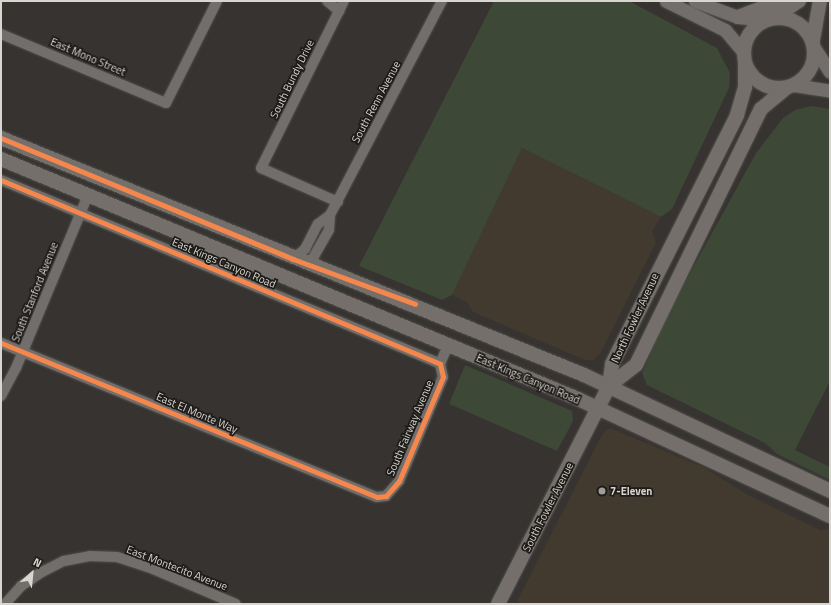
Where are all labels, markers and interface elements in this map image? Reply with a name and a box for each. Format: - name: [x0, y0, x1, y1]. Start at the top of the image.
- street label: East Mono Street: [48, 35, 128, 79]
- street label: South Bundy Drive: [267, 37, 317, 121]
- street label: South Renn Avenue: [349, 59, 403, 145]
- street label: East Kings Canyon Road: [170, 235, 278, 291]
- street label: South Stanford Avenue: [9, 240, 61, 344]
- street label: North Fowler Avenue: [608, 271, 662, 365]
- street label: East Kings Canyon Road: [474, 351, 582, 407]
- street label: South Fairway Avenue: [384, 378, 436, 478]
- street label: East El Monte Way: [154, 390, 240, 436]
- street label: South Fowler Avenue: [520, 460, 576, 554]
- place label: 7-Eleven: [610, 484, 652, 498]
- marker: 7-Eleven: [597, 486, 607, 496]
- street label: East Montecito Avenue: [125, 543, 229, 593]
- north arrow: [12, 553, 52, 593]
- text: N: [30, 553, 44, 571]

